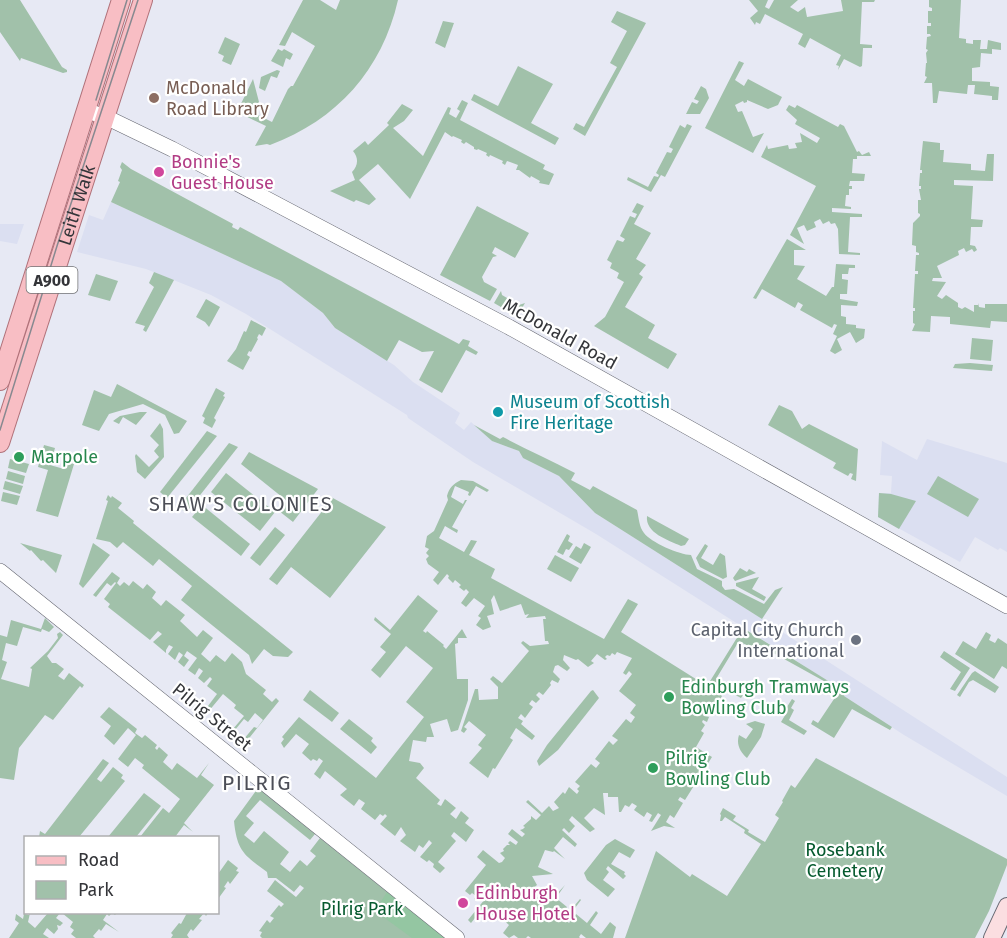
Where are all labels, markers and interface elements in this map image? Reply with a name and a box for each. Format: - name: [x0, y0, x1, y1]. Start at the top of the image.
- place label: McDonald Road Library: [166, 77, 269, 120]
- marker: McDonald Road Library: [147, 91, 161, 105]
- place label: Bonnie's Guest House: [171, 151, 274, 194]
- street label: Leith Walk: [53, 161, 100, 248]
- marker: Bonnie's Guest House: [152, 165, 166, 179]
- road number: A900: [26, 267, 78, 293]
- street label: McDonald Road: [499, 294, 621, 374]
- place label: Museum of Scottish Fire Heritage: [510, 391, 670, 434]
- marker: Museum of Scottish Fire Heritage: [491, 405, 505, 419]
- place label: Marpole: [31, 446, 98, 468]
- marker: Marpole: [12, 450, 26, 464]
- district label: SHAW'S COLONIES: [149, 492, 333, 516]
- place label: Capital City Church International: [691, 619, 844, 662]
- marker: Capital City Church International: [849, 633, 863, 647]
- place label: Edinburgh Tramways Bowling Club: [681, 676, 849, 719]
- street label: Pilrig Street: [168, 678, 257, 756]
- marker: Edinburgh Tramways Bowling Club: [662, 690, 676, 704]
- place label: Pilrig Bowling Club: [665, 747, 771, 790]
- marker: Pilrig Bowling Club: [646, 761, 660, 775]
- district label: PILRIG: [222, 770, 292, 796]
- legend: [24, 836, 219, 914]
- park label: Rosebank Cemetery: [805, 839, 885, 882]
- text: Road: [78, 849, 120, 871]
- text: Park: [78, 879, 114, 901]
- place label: Edinburgh House Hotel: [475, 882, 575, 925]
- marker: Edinburgh House Hotel: [456, 896, 470, 910]
- park label: Pilrig Park: [321, 898, 404, 920]

